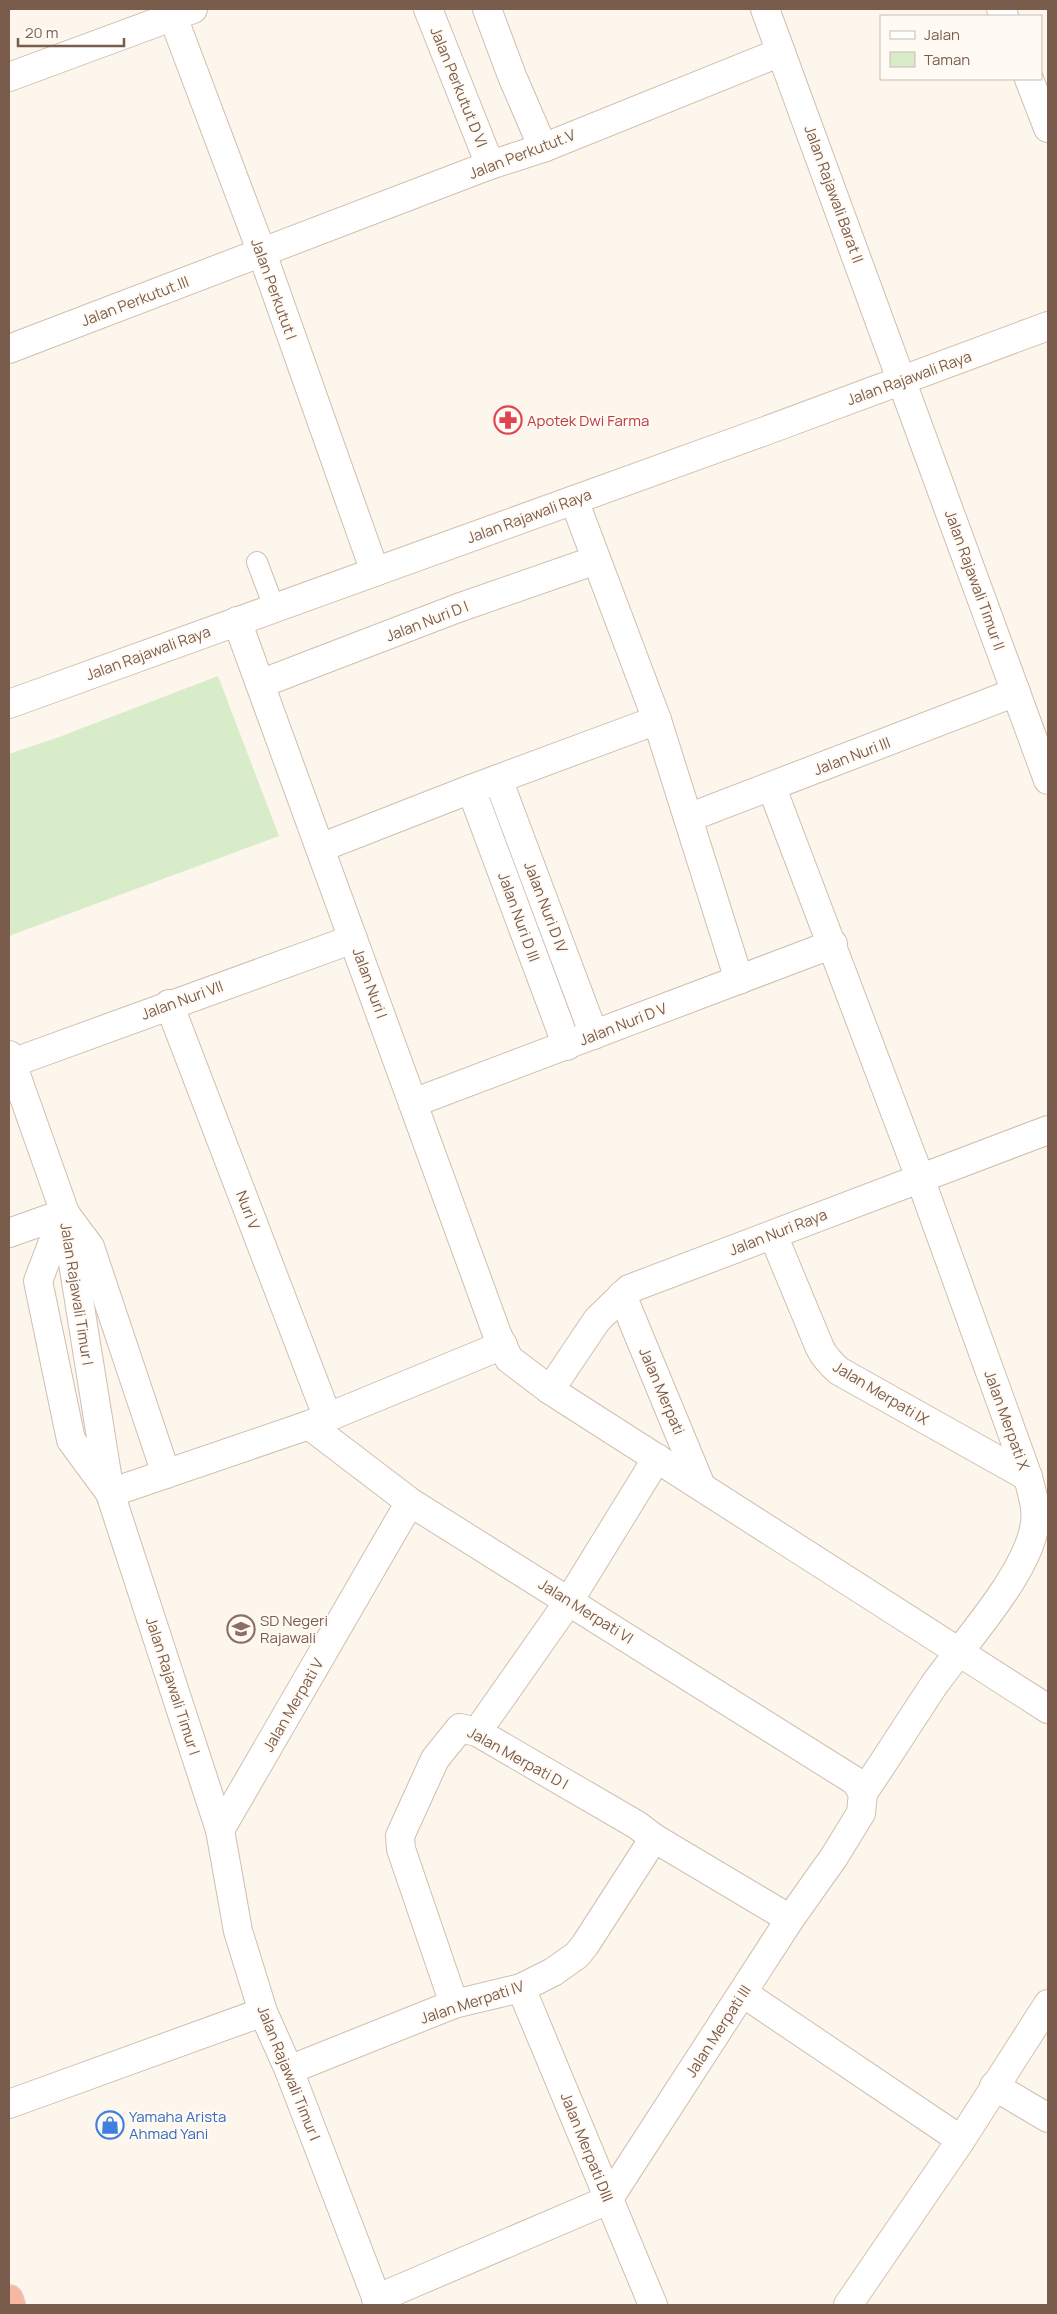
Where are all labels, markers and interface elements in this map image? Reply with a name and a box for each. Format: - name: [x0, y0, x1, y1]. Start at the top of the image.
- scale bar: [18, 15, 124, 47]
- legend: [880, 15, 1042, 80]
- text: 20 m: [25, 22, 58, 43]
- street label: Jalan Perkutut D VI: [425, 24, 493, 150]
- text: Jalan: [924, 24, 960, 45]
- text: Taman: [924, 49, 970, 70]
- street label: Jalan Rajawali Barat II: [799, 122, 869, 266]
- street label: Jalan Perkutut.V: [466, 124, 578, 184]
- street label: Jalan Perkutut I: [246, 236, 302, 342]
- street label: Jalan Perkutut.III: [78, 271, 192, 331]
- street label: Jalan Rajawali Raya: [844, 346, 974, 410]
- pharmacy icon: Apotek Dwi Farma: [493, 405, 523, 435]
- place label: Apotek Dwi Farma: [527, 410, 649, 431]
- street label: Jalan Rajawali Raya: [464, 484, 594, 548]
- street label: Jalan Rajawali Timur II: [940, 507, 1010, 653]
- street label: Jalan Nuri D I: [383, 596, 471, 646]
- street label: Jalan Rajawali Raya: [83, 621, 213, 685]
- street label: Jalan Nuri III: [811, 732, 893, 780]
- street label: Jalan Nuri D IV: [519, 859, 573, 955]
- street label: Jalan Nuri D III: [493, 869, 545, 965]
- street label: Jalan Nuri I: [348, 945, 392, 1021]
- street label: Jalan Nuri VII: [138, 975, 226, 1025]
- street label: Jalan Nuri D V: [576, 998, 670, 1050]
- street label: Nuri V: [231, 1187, 265, 1233]
- street label: Jalan Nuri Raya: [726, 1204, 830, 1260]
- street label: Jalan Rajawali Timur I: [55, 1221, 99, 1367]
- street label: Jalan Merpati: [634, 1344, 690, 1438]
- street label: Jalan Merpati IX: [829, 1356, 933, 1430]
- street label: Jalan Merpati X: [979, 1367, 1035, 1473]
- street label: Jalan Merpati VI: [535, 1573, 637, 1649]
- place label: SD Negeri Rajawali: [260, 1610, 328, 1648]
- street label: Jalan Rajawali Timur I: [141, 1614, 205, 1758]
- school or university icon: SD Negeri Rajawali: [226, 1614, 256, 1644]
- street label: Jalan Merpati V: [258, 1654, 328, 1756]
- street label: Jalan Merpati D I: [464, 1722, 572, 1794]
- street label: Jalan Merpati IV: [417, 1975, 527, 2029]
- street label: Jalan Merpati III: [680, 1981, 756, 2081]
- street label: Jalan Rajawali Timur I: [252, 2002, 326, 2144]
- street label: Jalan Merpati DIII: [556, 2089, 618, 2205]
- place label: Yamaha Arista Ahmad Yani: [129, 2106, 226, 2144]
- shop icon: Yamaha Arista Ahmad Yani: [95, 2110, 125, 2140]

